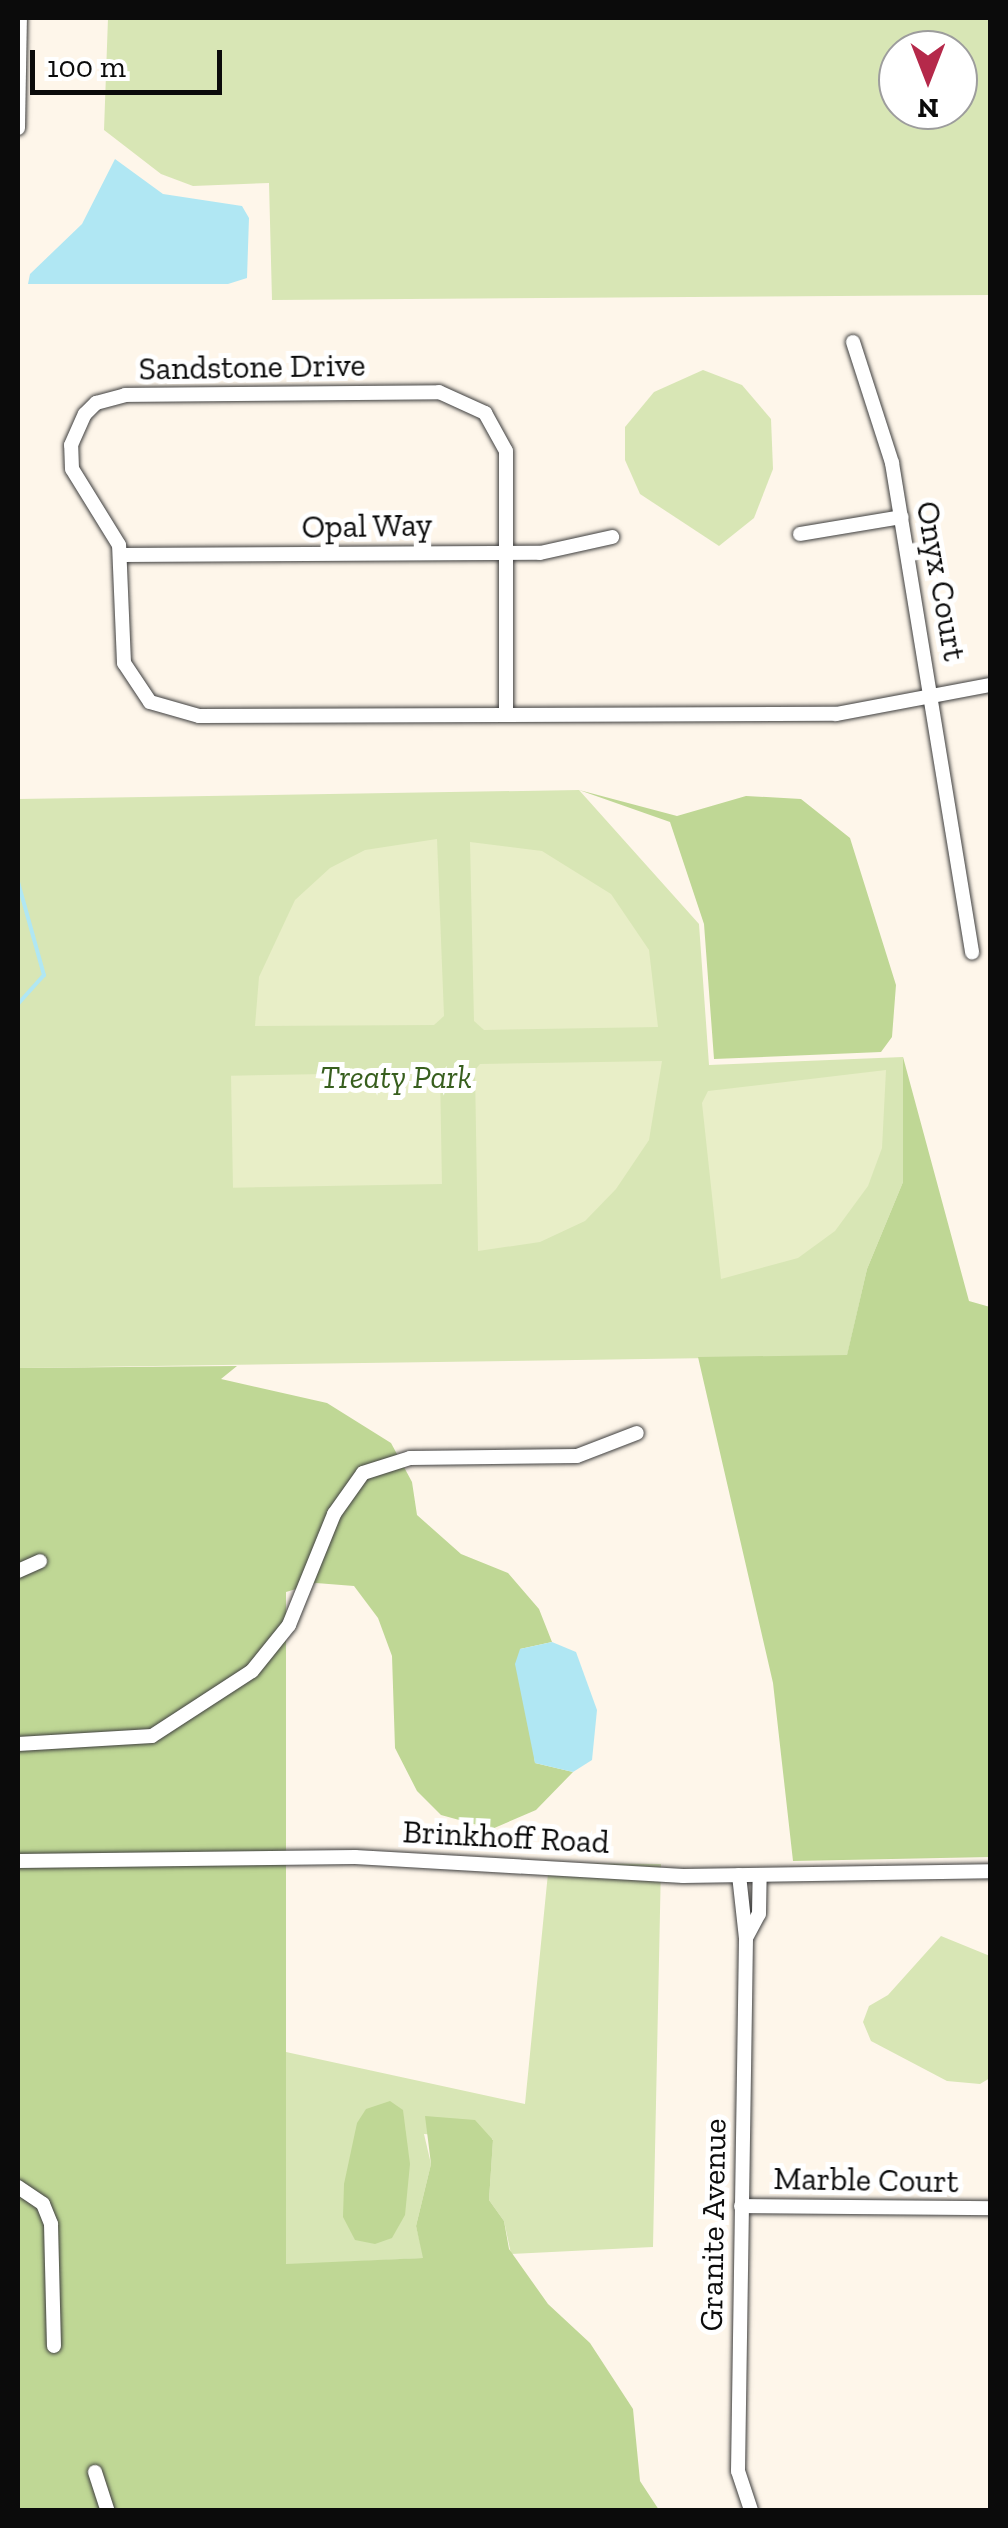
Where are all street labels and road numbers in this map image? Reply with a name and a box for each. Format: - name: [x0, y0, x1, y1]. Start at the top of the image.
- street label: Sandstone Drive: [138, 346, 366, 388]
- street label: Onyx Court: [908, 498, 974, 664]
- street label: Opal Way: [301, 506, 433, 546]
- street label: Brinkhoff Road: [402, 1812, 610, 1862]
- street label: Granite Avenue: [692, 2118, 734, 2332]
- street label: Marble Court: [773, 2159, 959, 2201]

